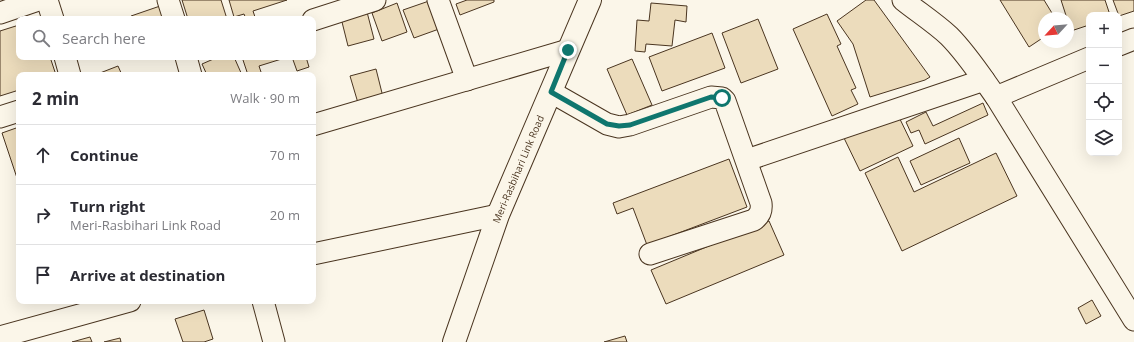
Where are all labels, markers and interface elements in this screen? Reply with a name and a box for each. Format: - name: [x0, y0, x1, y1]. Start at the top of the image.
- north arrow: [1038, 12, 1074, 48]
- map controls: [1086, 12, 1122, 156]
- button: +: [1086, 12, 1122, 48]
- search box: [16, 16, 316, 60]
- icon: search: [30, 27, 52, 49]
- text: Search here: [62, 28, 146, 48]
- route end: [559, 41, 577, 59]
- button: −: [1086, 48, 1122, 84]
- button: locate: [1086, 84, 1122, 120]
- text: 2 min: [32, 87, 79, 110]
- text: Walk · 90 m: [230, 89, 300, 107]
- route start: [713, 89, 731, 107]
- street label: Meri-Rasbihari Link Road: [489, 113, 547, 225]
- button: layers: [1086, 120, 1122, 156]
- icon: ahead: [32, 144, 54, 166]
- text: Continue: [70, 145, 138, 165]
- text: 70 m: [270, 146, 300, 164]
- text: Turn right: [70, 196, 145, 216]
- icon: right: [32, 204, 54, 226]
- text: 20 m: [270, 206, 300, 224]
- text: Meri-Rasbihari Link Road: [70, 216, 221, 234]
- icon: arrive: [32, 264, 54, 286]
- text: Arrive at destination: [70, 265, 225, 285]

